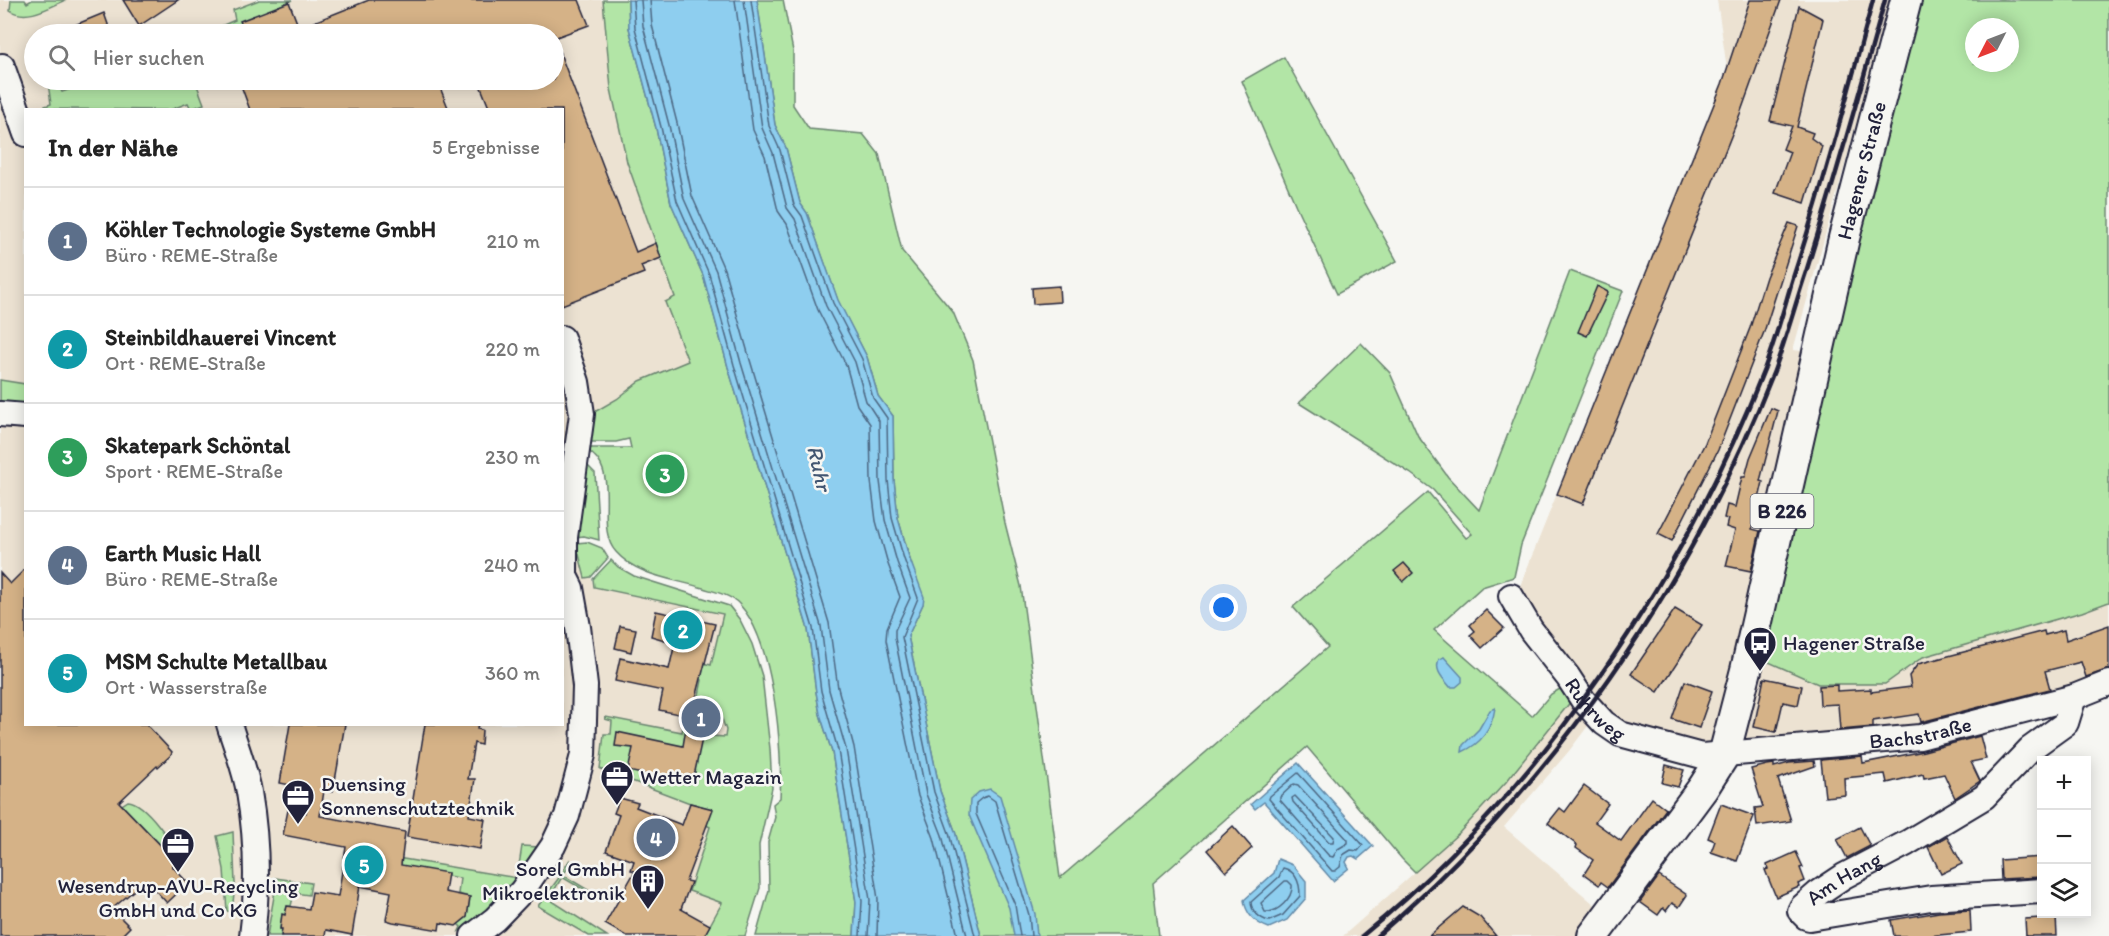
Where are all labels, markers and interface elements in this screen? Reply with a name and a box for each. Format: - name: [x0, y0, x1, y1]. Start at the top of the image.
- north arrow: [1965, 18, 2019, 72]
- search box: [24, 24, 564, 90]
- icon: search: [45, 41, 78, 74]
- text: Hier suchen: [93, 44, 204, 71]
- street label: Hagener Straße: [1831, 98, 1891, 242]
- text: In der Nähe: [48, 131, 178, 163]
- text: 5 Ergebnisse: [432, 135, 540, 159]
- text: Köhler Technologie Systeme GmbH: [105, 216, 436, 243]
- text: 1: [63, 229, 72, 253]
- text: 210 m: [487, 229, 540, 253]
- text: Büro · REME-Straße: [105, 243, 278, 267]
- text: Steinbildhauerei Vincent: [105, 324, 336, 351]
- text: 2: [62, 337, 73, 361]
- text: 220 m: [485, 337, 540, 361]
- text: Ort · REME-Straße: [105, 351, 266, 375]
- text: Skatepark Schöntal: [105, 432, 290, 459]
- water label: Ruhr: [801, 443, 838, 496]
- text: 3: [62, 445, 73, 469]
- text: 230 m: [485, 445, 540, 469]
- pin: 3: [646, 452, 684, 496]
- text: Sport · REME-Straße: [105, 459, 283, 483]
- road number: B 226: [1750, 494, 1814, 528]
- text: Earth Music Hall: [105, 540, 261, 567]
- text: 4: [61, 553, 74, 577]
- text: 240 m: [484, 553, 540, 577]
- text: Büro · REME-Straße: [105, 567, 278, 591]
- your location: [1209, 593, 1238, 622]
- pin: 2: [664, 608, 702, 652]
- bus stop icon: Hagener Straße: [1742, 625, 1778, 672]
- place label: Hagener Straße: [1783, 630, 1925, 655]
- text: MSM Schulte Metallbau: [105, 648, 327, 675]
- text: 5: [62, 661, 73, 685]
- text: 360 m: [485, 661, 540, 685]
- street label: Ruhrweg: [1560, 673, 1631, 746]
- text: Ort · Wasserstraße: [105, 675, 267, 699]
- pin: 1: [682, 696, 720, 740]
- street label: Bachstraße: [1868, 711, 1974, 753]
- map controls: [2037, 756, 2091, 918]
- button: +: [2037, 756, 2091, 810]
- office icon: Wetter Magazin: [599, 759, 635, 806]
- place label: Wetter Magazin: [640, 764, 782, 789]
- place label: Duensing Sonnenschutztechnik: [321, 771, 514, 820]
- office icon: Duensing Sonnenschutztechnik: [280, 778, 316, 825]
- button: −: [2037, 810, 2091, 864]
- pin: 4: [636, 816, 676, 860]
- office icon: Wesendrup-AVU-Recycling GmbH und Co KG: [160, 826, 196, 873]
- pin: 5: [344, 842, 384, 888]
- street label: Am Hang: [1801, 846, 1886, 910]
- place label: Sorel GmbH Mikroelektronik: [482, 856, 625, 905]
- building icon: Sorel GmbH Mikroelektronik: [630, 863, 666, 910]
- button: layers: [2037, 864, 2091, 918]
- place label: Wesendrup-AVU-Recycling GmbH und Co KG: [57, 873, 299, 922]

